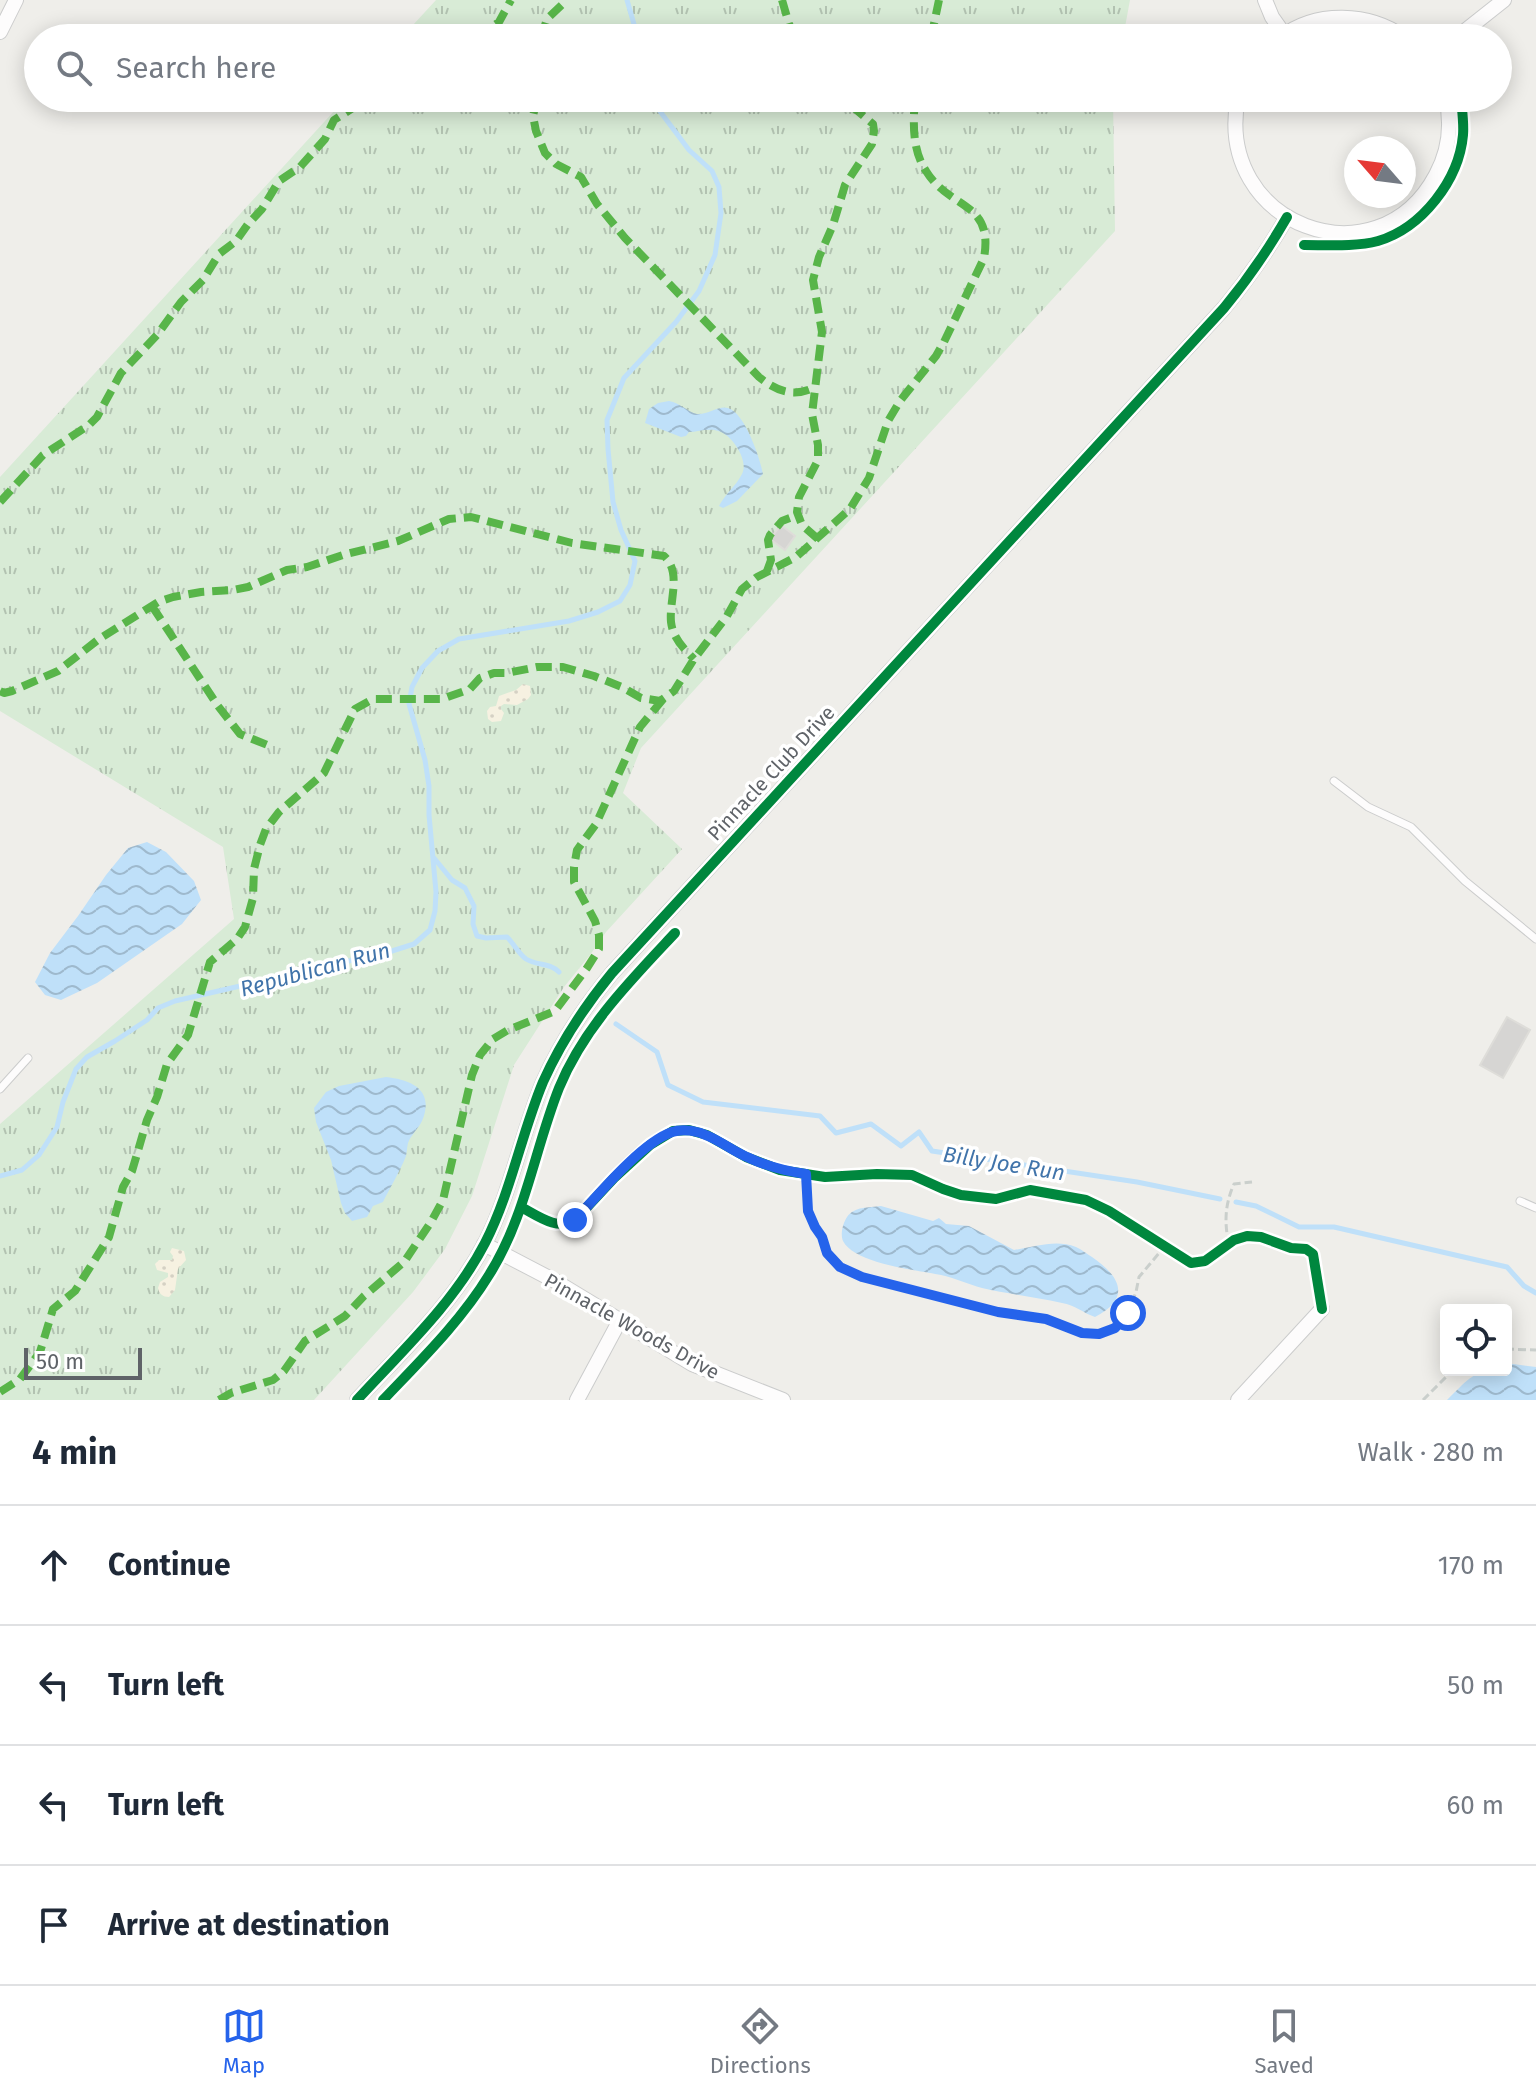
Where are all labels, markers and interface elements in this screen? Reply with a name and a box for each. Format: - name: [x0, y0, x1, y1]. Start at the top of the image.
- search box: [24, 24, 1512, 112]
- icon: search: [52, 46, 96, 90]
- text: Search here: [116, 50, 276, 86]
- north arrow: [1344, 136, 1416, 208]
- street label: Pinnacle Club Drive: [702, 701, 840, 845]
- water label: Republican Run: [237, 936, 393, 1003]
- water label: Billy Joe Run: [941, 1141, 1067, 1186]
- route end: [557, 1202, 593, 1238]
- street label: Pinnacle Woods Drive: [540, 1268, 724, 1384]
- route start: [1110, 1295, 1146, 1331]
- map controls: [1440, 1304, 1512, 1376]
- button: locate: [1440, 1304, 1512, 1376]
- scale bar: [24, 1344, 142, 1380]
- text: 50 m: [36, 1348, 84, 1375]
- text: 4 min: [32, 1432, 117, 1473]
- text: Walk · 280 m: [1358, 1437, 1504, 1468]
- icon: ahead: [32, 1543, 76, 1587]
- text: Continue: [108, 1547, 231, 1583]
- text: 170 m: [1438, 1550, 1504, 1581]
- icon: left: [32, 1663, 76, 1707]
- text: Turn left: [108, 1667, 224, 1703]
- text: 50 m: [1447, 1670, 1504, 1701]
- icon: left: [32, 1783, 76, 1827]
- text: Turn left: [108, 1787, 224, 1823]
- text: 60 m: [1446, 1790, 1504, 1821]
- icon: arrive: [32, 1903, 76, 1947]
- text: Arrive at destination: [108, 1907, 390, 1943]
- tab: Map: [222, 2004, 266, 2079]
- tab: Directions: [710, 2004, 811, 2079]
- tab: Saved: [1255, 2004, 1314, 2079]

